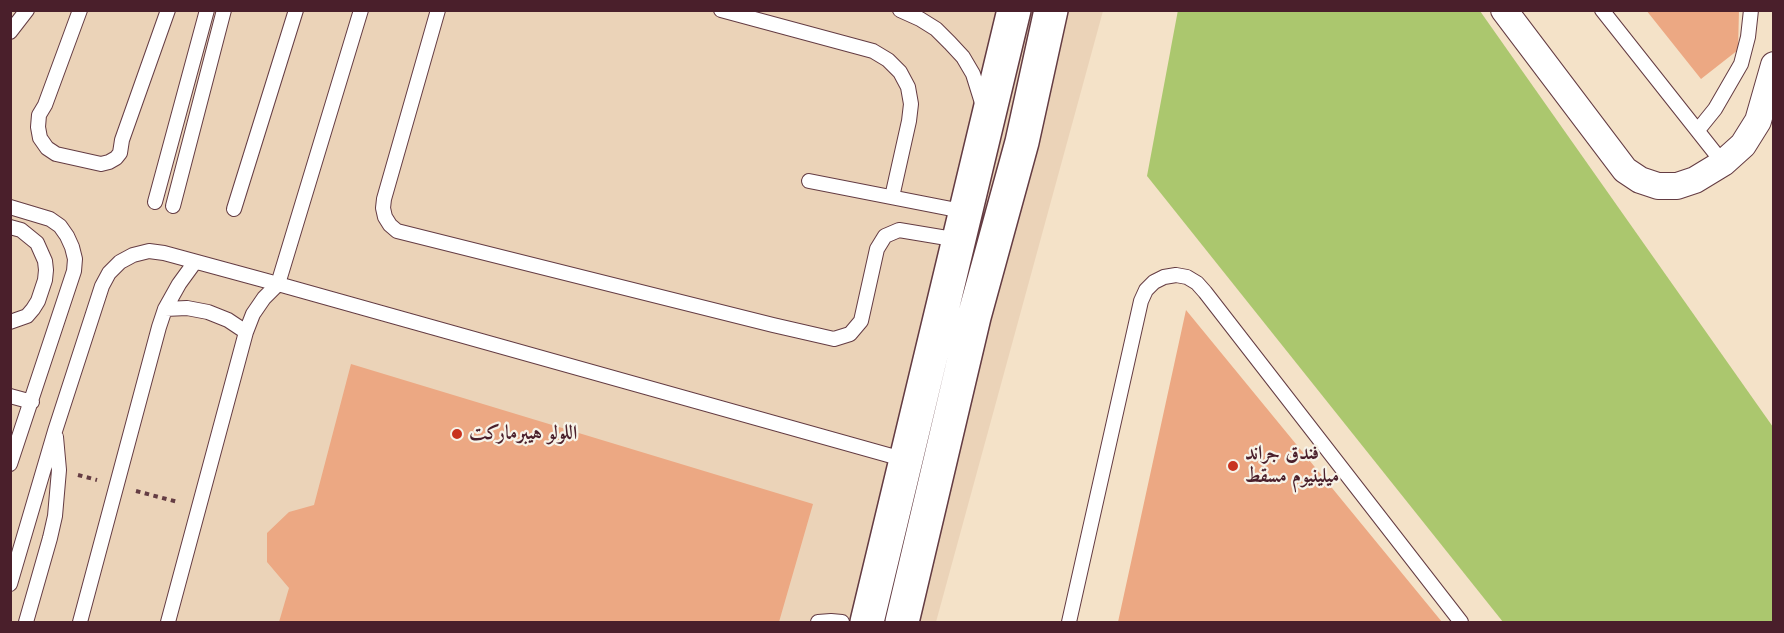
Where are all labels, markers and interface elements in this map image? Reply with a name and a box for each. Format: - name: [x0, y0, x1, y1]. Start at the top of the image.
- place label: اللولو هيبرماركت: [469, 422, 577, 446]
- marker: اللولو هيبرماركت: [450, 427, 464, 441]
- place label: فندق جراند ميلينيوم مسقط: [1245, 442, 1339, 489]
- marker: فندق جراند ميلينيوم مسقط: [1226, 459, 1240, 473]

